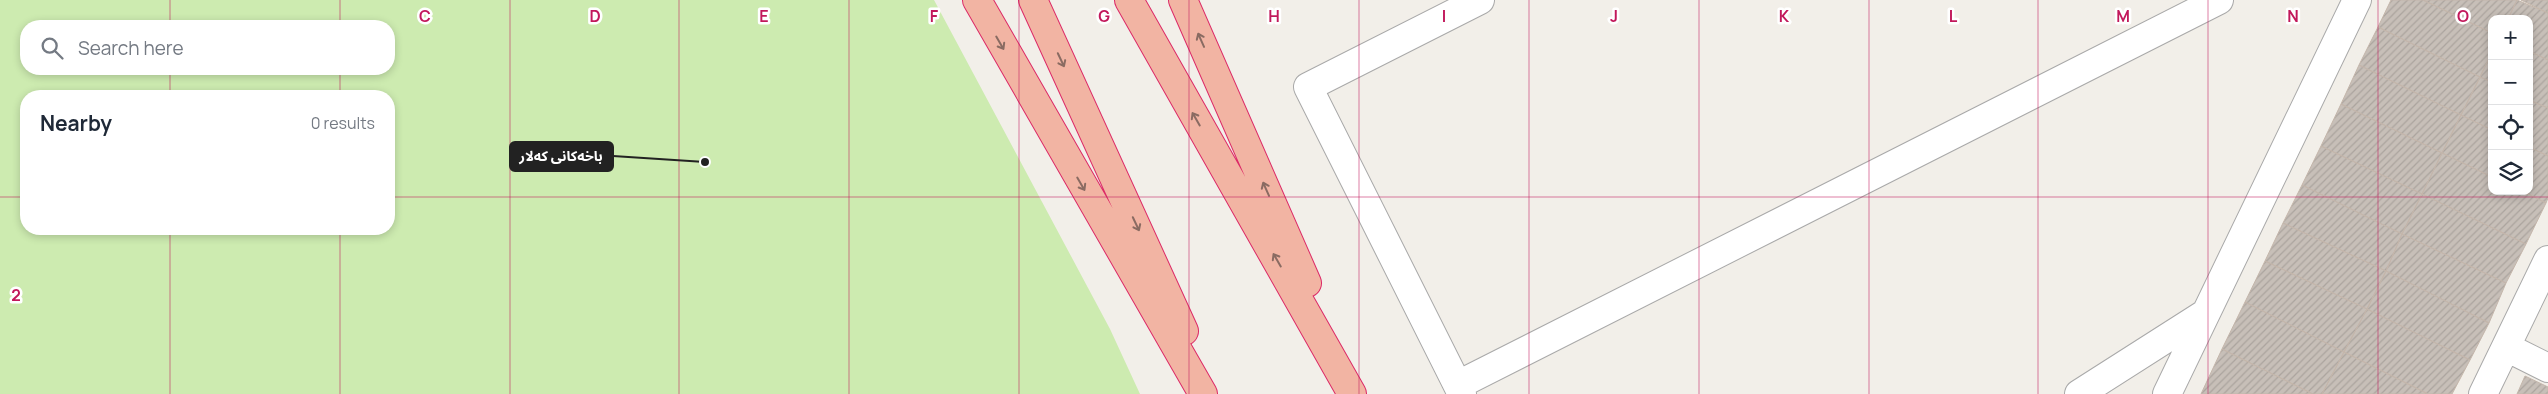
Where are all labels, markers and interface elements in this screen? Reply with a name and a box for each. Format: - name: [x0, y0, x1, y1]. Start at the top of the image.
- text: C: [419, 5, 431, 27]
- text: D: [589, 5, 601, 27]
- text: E: [759, 5, 769, 27]
- text: F: [930, 5, 939, 27]
- text: G: [1098, 5, 1110, 27]
- text: H: [1268, 5, 1280, 27]
- text: I: [1442, 5, 1446, 27]
- text: J: [1610, 5, 1618, 27]
- text: K: [1779, 5, 1790, 27]
- text: L: [1949, 5, 1958, 27]
- text: M: [2116, 5, 2130, 27]
- text: N: [2287, 5, 2299, 27]
- text: O: [2457, 5, 2469, 27]
- map controls: [2488, 15, 2533, 195]
- button: +: [2488, 15, 2533, 60]
- search box: [20, 20, 395, 75]
- one-way arrow: [1195, 33, 1205, 48]
- icon: search: [38, 34, 66, 62]
- text: Search here: [78, 35, 184, 61]
- one-way arrow: [996, 35, 1006, 50]
- one-way arrow: [1056, 52, 1066, 67]
- button: −: [2488, 60, 2533, 105]
- button: locate: [2488, 105, 2533, 150]
- text: Nearby: [40, 109, 112, 137]
- text: 0 results: [311, 112, 375, 134]
- one-way arrow: [1191, 112, 1201, 127]
- callout: باخەکانی کەلار: [510, 142, 613, 171]
- text: باخەکانی کەلار: [518, 146, 603, 165]
- button: layers: [2488, 150, 2533, 195]
- one-way arrow: [1077, 176, 1087, 190]
- one-way arrow: [1260, 182, 1270, 197]
- one-way arrow: [1131, 216, 1141, 231]
- one-way arrow: [1271, 254, 1281, 268]
- text: 2: [11, 284, 21, 306]

